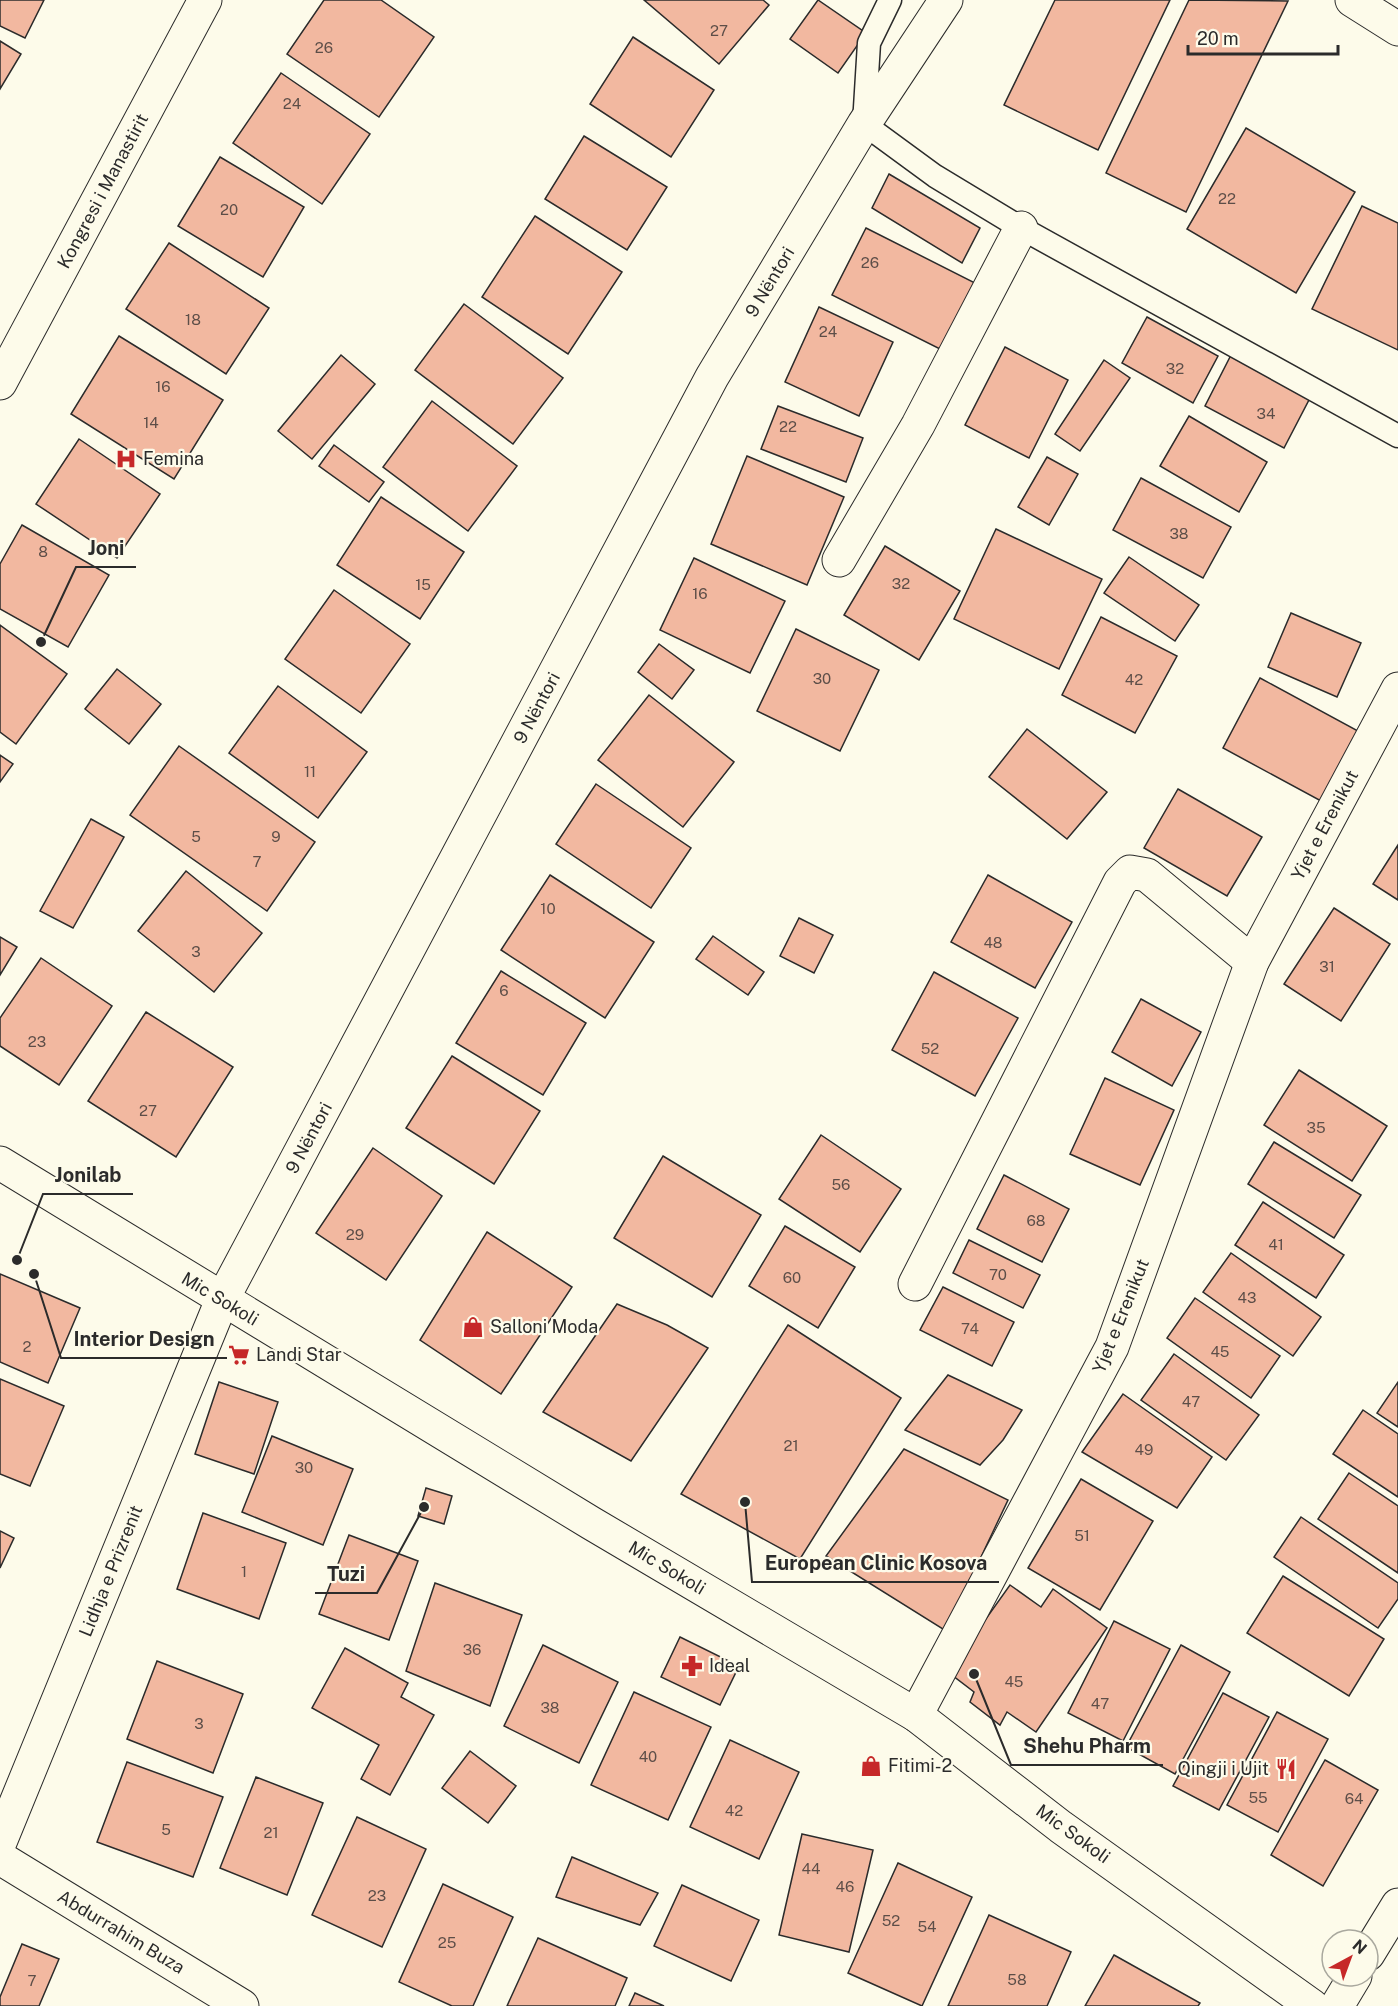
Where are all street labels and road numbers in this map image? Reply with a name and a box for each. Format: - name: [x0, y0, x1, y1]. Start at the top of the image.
- street label: Kongresi i Manastirit: [53, 110, 152, 272]
- street label: 9 Nëntori: [741, 243, 799, 320]
- street label: 9 Nëntori: [509, 669, 564, 747]
- street label: Yjet e Erenikut: [1287, 766, 1362, 883]
- street label: 9 Nëntori: [281, 1099, 336, 1177]
- street label: Yjet e Erenikut: [1088, 1256, 1153, 1376]
- street label: Mic Sokoli: [178, 1267, 263, 1330]
- street label: Lidhja e Prizrenit: [75, 1502, 146, 1640]
- street label: Mic Sokoli: [625, 1536, 710, 1599]
- street label: Mic Sokoli: [1032, 1800, 1114, 1867]
- street label: Abdurrahim Buza: [54, 1885, 189, 1978]

